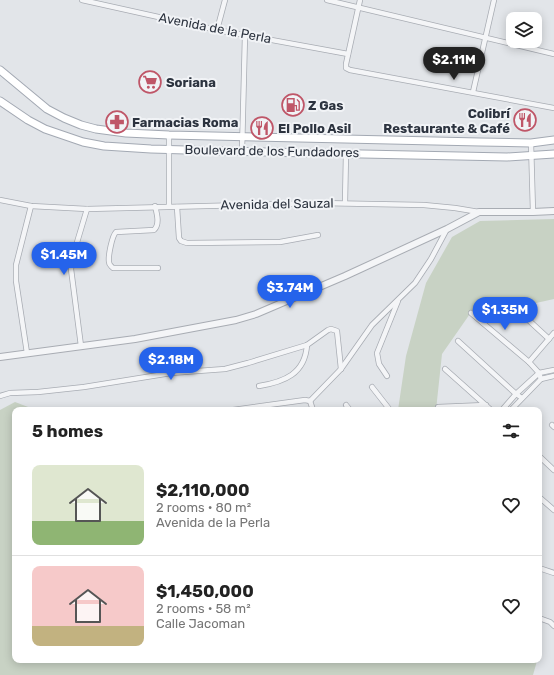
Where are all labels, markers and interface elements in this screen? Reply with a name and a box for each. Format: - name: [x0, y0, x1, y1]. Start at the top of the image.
- street label: Avenida de la Perla: [158, 10, 272, 46]
- map controls: [506, 12, 542, 48]
- button: layers: [506, 12, 542, 48]
- pin: $2.11M: [421, 47, 487, 81]
- text: $2.11M: [432, 52, 476, 67]
- supermarket icon: Soriana: [137, 69, 163, 95]
- place label: Soriana: [166, 75, 216, 90]
- fuel station icon: Z Gas: [280, 92, 306, 118]
- place label: Z Gas: [308, 98, 343, 113]
- place label: Colibrí Restaurante & Café: [383, 106, 511, 136]
- restaurant icon: Colibrí Restaurante & Café: [512, 107, 538, 133]
- pharmacy icon: Farmacias Roma: [104, 109, 130, 135]
- place label: Farmacias Roma: [132, 115, 238, 130]
- restaurant icon: El Pollo Asil: [249, 115, 275, 141]
- place label: El Pollo Asil: [278, 121, 351, 136]
- street label: Boulevard de los Fundadores: [185, 142, 360, 160]
- street label: Avenida del Sauzal: [220, 196, 334, 212]
- pin: $1.45M: [31, 242, 97, 276]
- text: $1.45M: [41, 247, 87, 262]
- pin: $3.74M: [257, 275, 323, 309]
- text: $3.74M: [266, 280, 314, 295]
- pin: $1.35M: [472, 297, 538, 331]
- text: $1.35M: [482, 302, 528, 317]
- pin: $2.18M: [138, 347, 204, 381]
- text: $2.18M: [148, 352, 194, 367]
- icon: filters: [500, 420, 522, 442]
- text: 5 homes: [32, 421, 103, 441]
- text: $2,110,000: [156, 480, 250, 500]
- icon: home: [64, 481, 112, 529]
- icon: heart: [500, 494, 522, 516]
- text: 2 rooms · 80 m²: [156, 500, 251, 515]
- text: Avenida de la Perla: [156, 515, 270, 530]
- text: $1,450,000: [156, 581, 254, 601]
- icon: home: [64, 582, 112, 630]
- icon: heart: [500, 595, 522, 617]
- text: 2 rooms · 58 m²: [156, 601, 251, 616]
- text: Calle Jacoman: [156, 616, 245, 631]

